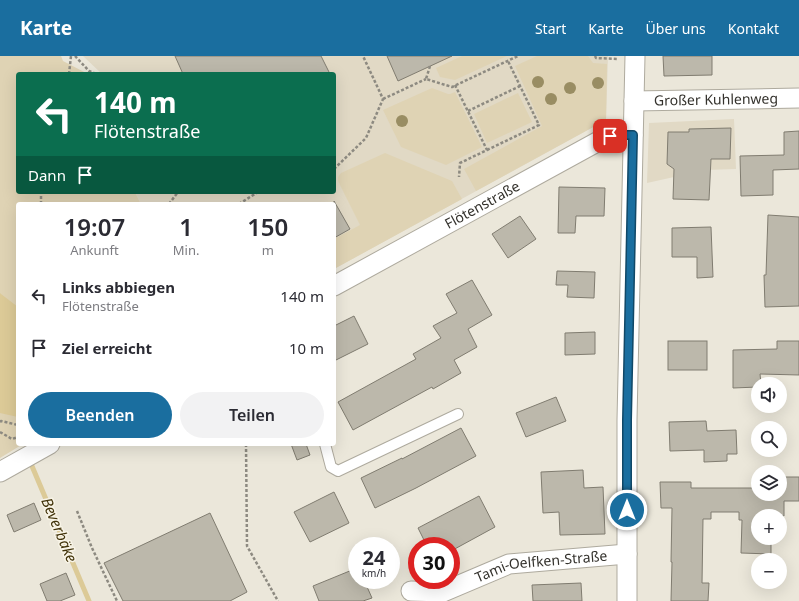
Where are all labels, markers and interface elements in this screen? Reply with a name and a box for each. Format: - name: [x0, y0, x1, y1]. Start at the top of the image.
- text: Karte: [20, 15, 72, 41]
- text: Start: [535, 19, 566, 38]
- text: Karte: [588, 19, 624, 38]
- text: Über uns: [646, 19, 706, 38]
- text: Kontakt: [728, 19, 779, 38]
- text: 140 m: [94, 83, 177, 121]
- icon: left: [28, 88, 80, 140]
- street label: Großer Kuhlenweg: [654, 88, 778, 110]
- text: Flötenstraße: [94, 119, 200, 143]
- pin: [593, 119, 627, 153]
- icon: arrive: [599, 125, 621, 147]
- icon: arrive: [74, 164, 96, 186]
- text: Dann: [28, 165, 66, 185]
- street label: Flötenstraße: [441, 176, 523, 233]
- text: 19:07: [64, 210, 125, 243]
- text: 1: [179, 210, 193, 243]
- text: 150: [247, 210, 288, 243]
- text: Ankunft: [70, 241, 119, 259]
- text: Min.: [173, 241, 200, 259]
- text: m: [262, 241, 274, 259]
- text: Links abbiegen: [62, 277, 175, 297]
- icon: left: [28, 285, 50, 307]
- text: 140 m: [280, 286, 324, 306]
- text: Flötenstraße: [62, 297, 139, 315]
- icon: arrive: [28, 337, 50, 359]
- text: Ziel erreicht: [62, 338, 152, 358]
- text: 10 m: [289, 338, 324, 358]
- map controls: [751, 377, 787, 589]
- button: sound: [751, 377, 787, 413]
- button: Beenden: [28, 392, 172, 438]
- button: Teilen: [180, 392, 324, 438]
- button: search: [751, 421, 787, 457]
- button: layers: [751, 465, 787, 501]
- position arrow: [606, 489, 648, 531]
- water label: Beverbäke: [37, 494, 83, 565]
- button: +: [751, 509, 787, 545]
- speed limit sign: 30: [408, 537, 460, 589]
- text: 24: [363, 544, 385, 571]
- street label: Tami-Oelfken-Straße: [472, 546, 608, 586]
- button: −: [751, 553, 787, 589]
- text: km/h: [362, 566, 386, 580]

